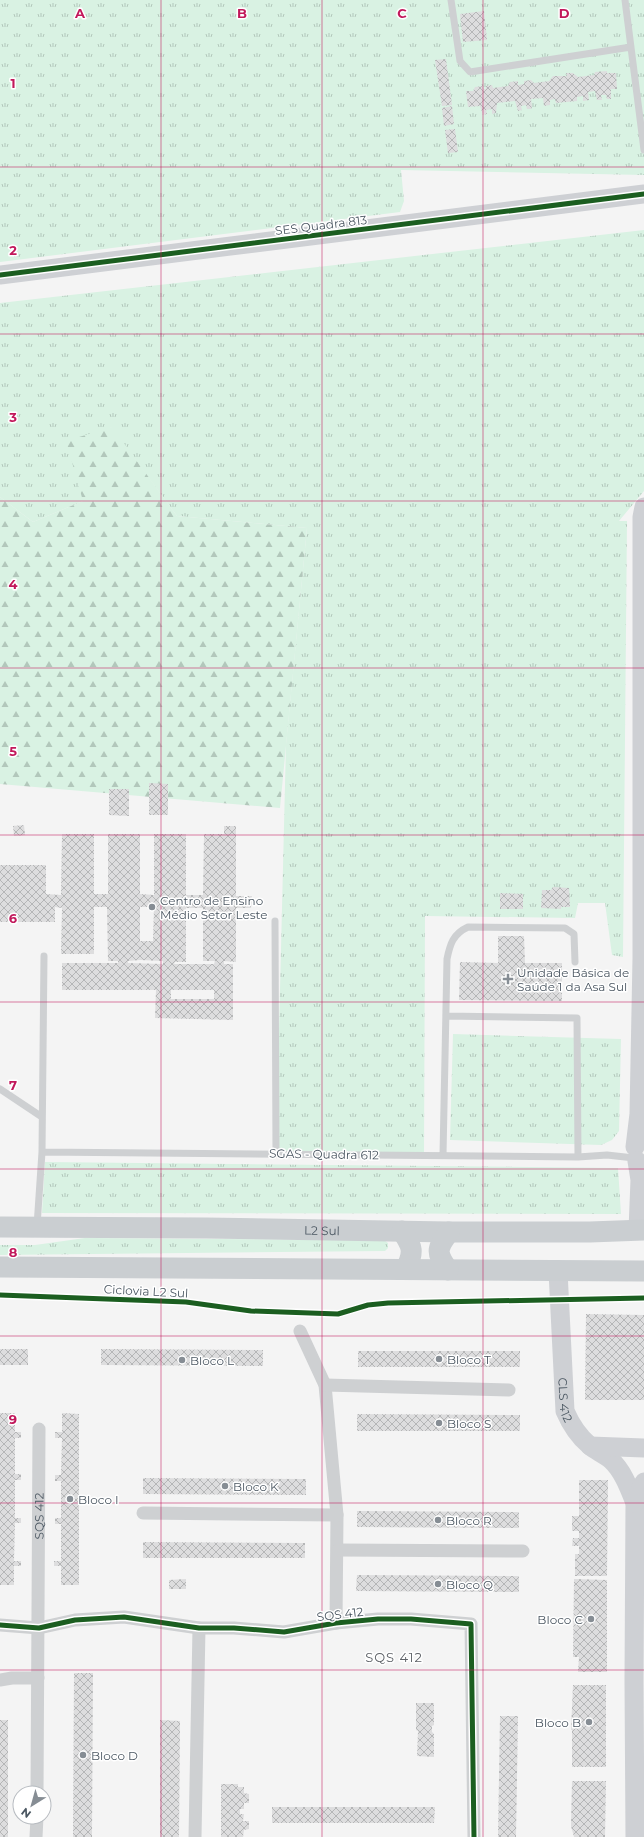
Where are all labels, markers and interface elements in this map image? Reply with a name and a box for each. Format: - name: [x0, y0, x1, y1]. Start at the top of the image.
- text: A: [74, 5, 86, 21]
- text: B: [237, 5, 247, 21]
- text: C: [397, 5, 407, 21]
- text: D: [559, 5, 570, 21]
- text: 1: [10, 75, 16, 91]
- street label: SES Quadra 813: [274, 212, 368, 238]
- text: 2: [9, 242, 17, 258]
- text: 3: [8, 409, 17, 425]
- text: 4: [9, 576, 18, 592]
- text: 5: [9, 743, 17, 759]
- place label: Centro de Ensino Médio Setor Leste: [160, 893, 267, 922]
- marker: Centro de Ensino Médio Setor Leste: [147, 902, 157, 912]
- text: 6: [9, 910, 18, 926]
- place label: Unidade Básica de Saúde 1 da Asa Sul: [517, 965, 629, 994]
- marker: Unidade Básica de Saúde 1 da Asa Sul: [502, 973, 514, 985]
- text: 7: [9, 1077, 17, 1093]
- street label: SGAS - Quadra 612: [269, 1146, 379, 1162]
- street label: L2 Sul: [304, 1222, 340, 1238]
- text: 8: [9, 1244, 18, 1260]
- street label: Ciclovia L2 Sul: [103, 1281, 189, 1301]
- place label: Bloco T: [447, 1352, 491, 1367]
- place label: Bloco L: [190, 1353, 234, 1368]
- marker: Bloco T: [434, 1354, 444, 1364]
- marker: Bloco L: [177, 1355, 187, 1365]
- street label: CLS 412: [556, 1377, 577, 1425]
- text: 9: [9, 1411, 17, 1427]
- place label: Bloco S: [447, 1416, 492, 1431]
- marker: Bloco S: [434, 1418, 444, 1428]
- place label: Bloco K: [233, 1479, 279, 1494]
- marker: Bloco K: [220, 1481, 230, 1491]
- street label: SQS 412: [31, 1492, 46, 1539]
- place label: Bloco I: [78, 1492, 119, 1507]
- marker: Bloco I: [65, 1494, 75, 1504]
- place label: Bloco R: [446, 1513, 492, 1528]
- marker: Bloco R: [433, 1515, 443, 1525]
- place label: Bloco Q: [446, 1577, 493, 1592]
- marker: Bloco Q: [433, 1579, 443, 1589]
- street label: SQS 412: [316, 1604, 364, 1624]
- place label: Bloco C: [537, 1612, 583, 1627]
- marker: Bloco C: [586, 1614, 596, 1624]
- district label: SQS 412: [365, 1649, 423, 1665]
- place label: Bloco B: [535, 1715, 581, 1730]
- marker: Bloco B: [584, 1717, 594, 1727]
- place label: Bloco D: [91, 1748, 138, 1763]
- marker: Bloco D: [78, 1750, 88, 1760]
- north arrow: [12, 1785, 52, 1825]
- text: N: [18, 1805, 34, 1821]

